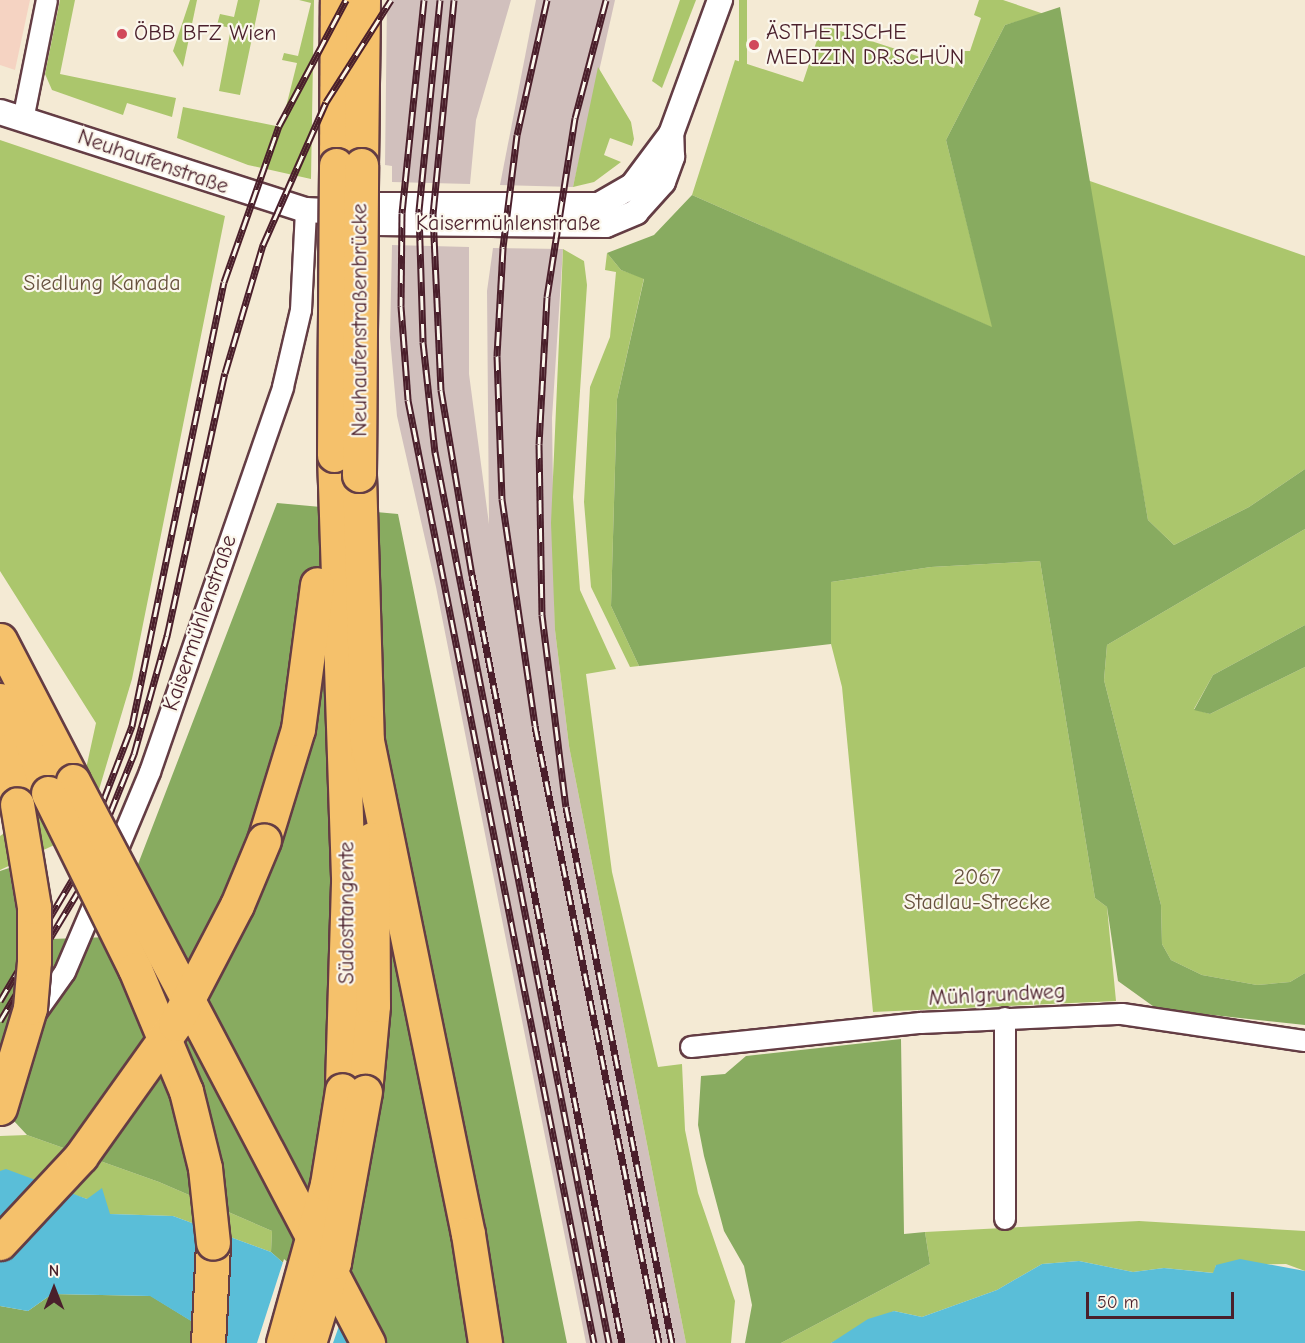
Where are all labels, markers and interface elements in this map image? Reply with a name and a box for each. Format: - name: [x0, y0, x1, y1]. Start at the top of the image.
- place label: ÄSTHETISCHE MEDIZIN DR.SCHÜN: [766, 19, 964, 70]
- place label: ÖBB BFZ Wien: [134, 21, 277, 47]
- marker: ÖBB BFZ Wien: [115, 27, 129, 41]
- marker: ÄSTHETISCHE MEDIZIN DR.SCHÜN: [747, 38, 761, 52]
- street label: Neuhaufenstraße: [74, 124, 232, 200]
- street label: Neuhaufenstraßenbrücke: [347, 203, 373, 437]
- street label: Kaisermühlenstraße: [416, 211, 600, 237]
- park label: Siedlung Kanada: [23, 271, 181, 297]
- street label: Kaisermühlenstraße: [157, 532, 243, 714]
- street label: Südosttangente: [334, 842, 360, 984]
- park label: 2067 Stadlau-Strecke: [904, 864, 1050, 915]
- street label: Mühlgrundweg: [928, 978, 1066, 1012]
- north arrow: [24, 1259, 84, 1319]
- text: N: [49, 1262, 59, 1280]
- scale bar: [1089, 1280, 1238, 1318]
- text: 50 m: [1097, 1292, 1139, 1313]

